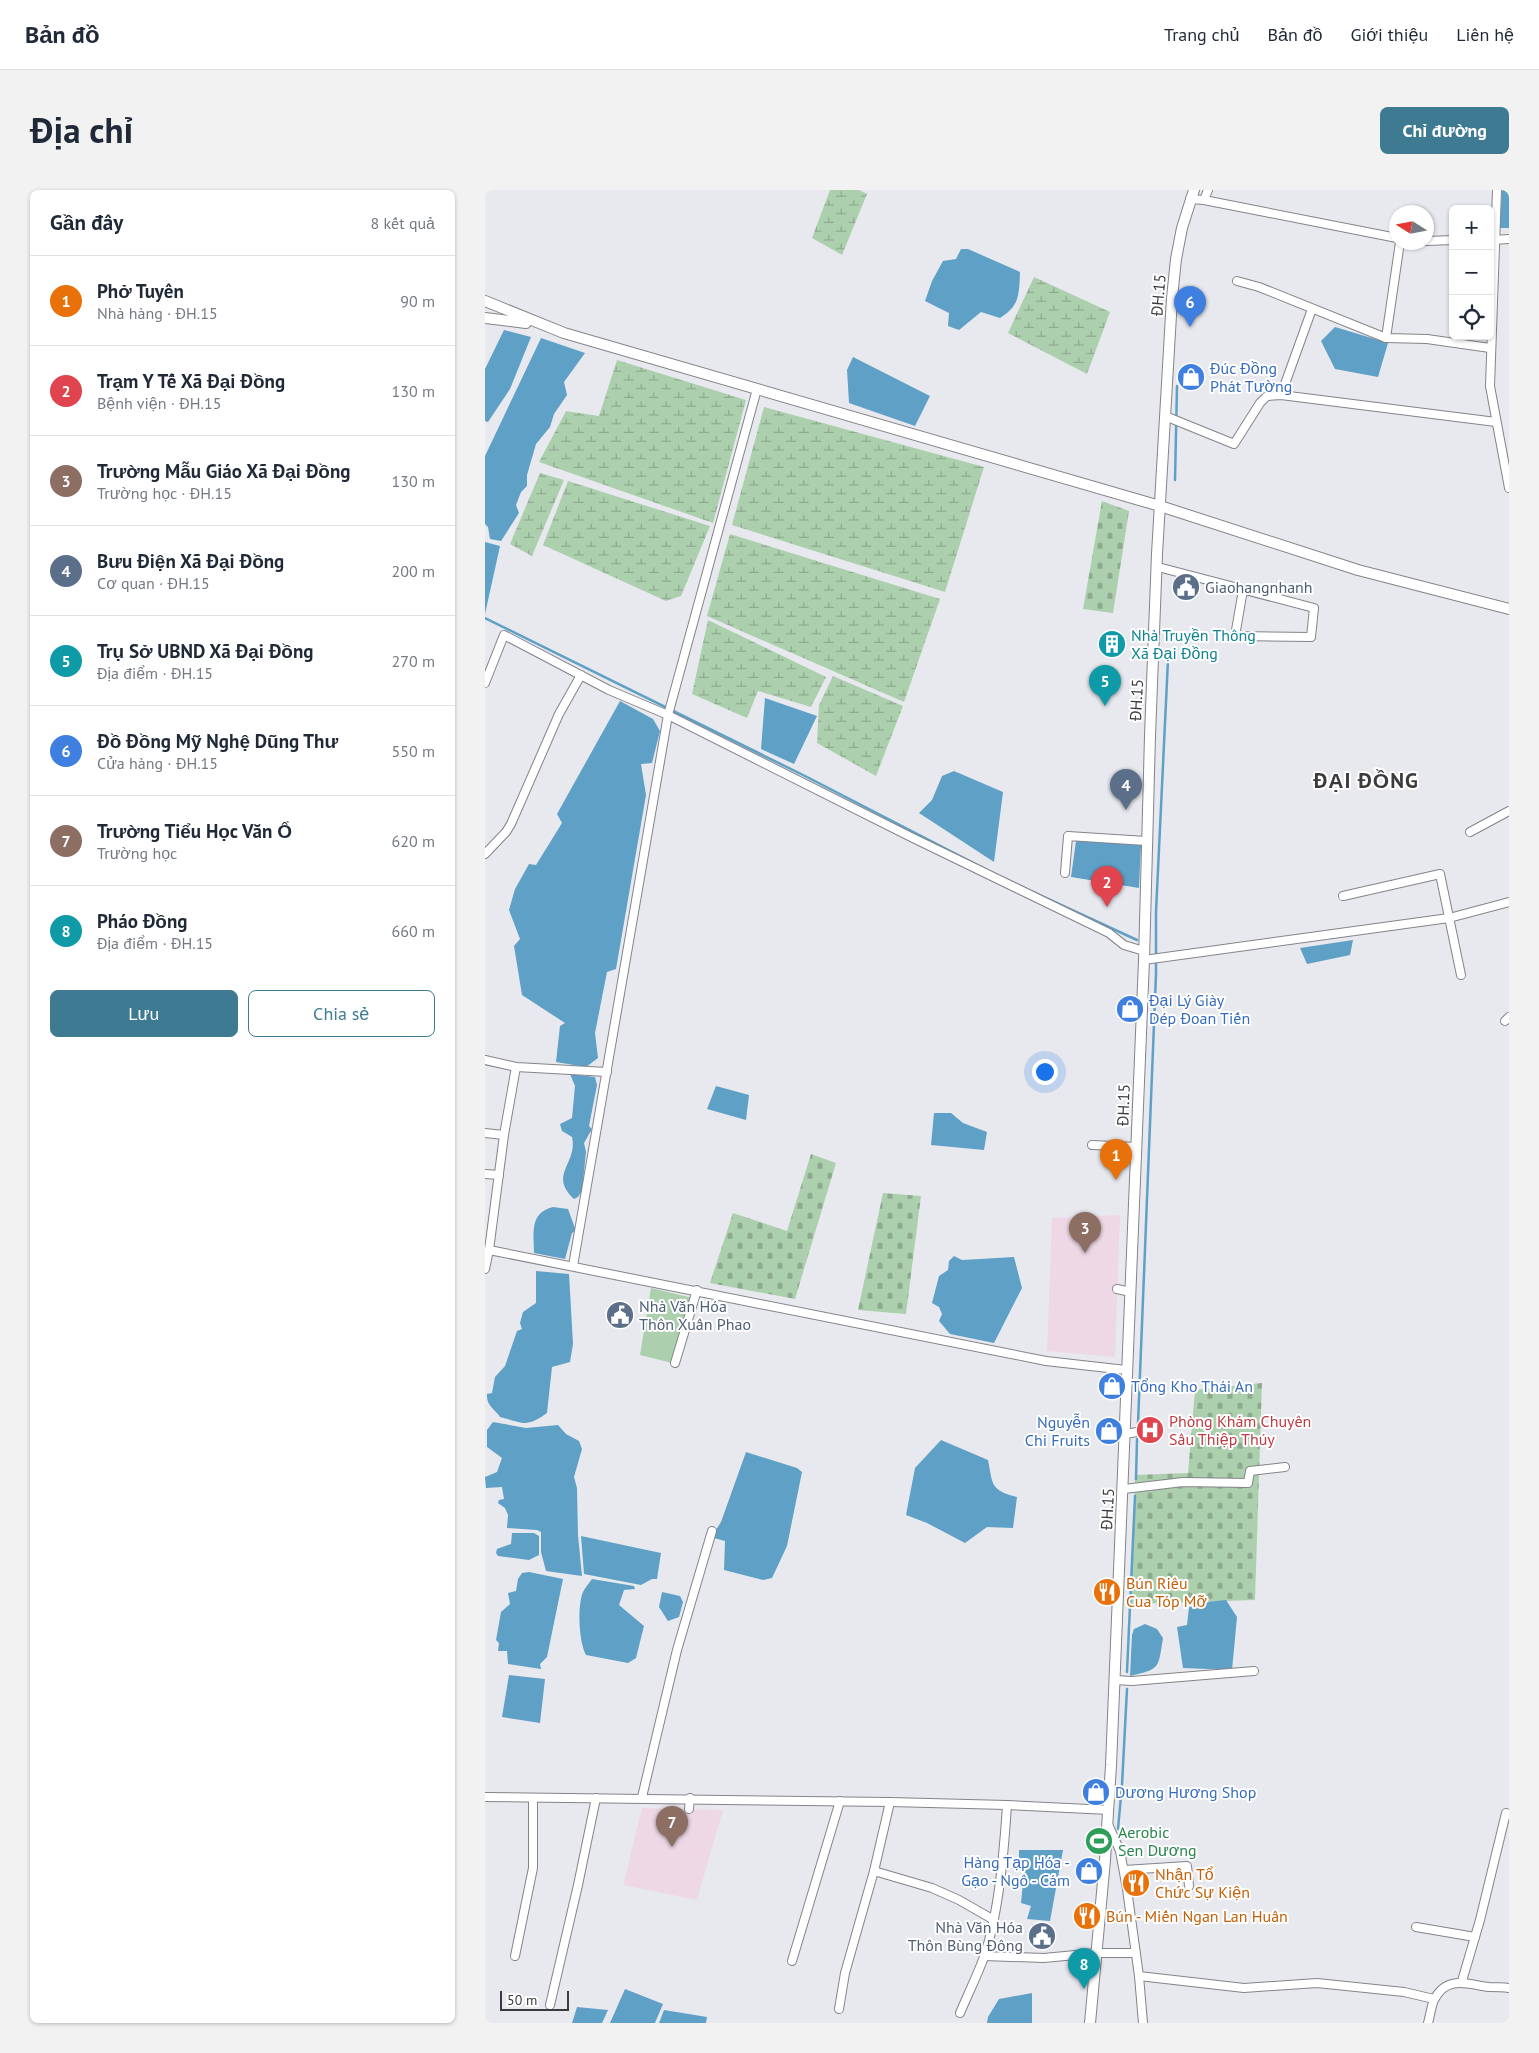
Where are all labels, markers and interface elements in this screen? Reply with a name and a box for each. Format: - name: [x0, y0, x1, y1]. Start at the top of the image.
- text: Bản đồ: [25, 19, 100, 50]
- text: Trang chủ: [1164, 23, 1240, 46]
- text: Bản đồ: [1268, 23, 1322, 46]
- text: Giới thiệu: [1350, 23, 1428, 46]
- text: Liên hệ: [1456, 23, 1514, 46]
- text: Địa chỉ: [30, 107, 133, 153]
- button: Chỉ đường: [1380, 107, 1509, 154]
- north arrow: [1389, 205, 1434, 250]
- map controls: [1449, 205, 1494, 340]
- button: +: [1449, 205, 1494, 250]
- text: Gần đây: [50, 209, 123, 236]
- text: 8 kết quả: [371, 213, 435, 233]
- button: −: [1449, 250, 1494, 295]
- street label: ĐH.15: [1146, 273, 1170, 318]
- text: Phở Tuyên: [97, 279, 184, 303]
- pin: 6: [1174, 286, 1206, 327]
- text: 1: [61, 291, 71, 311]
- text: 90 m: [400, 291, 435, 311]
- button: locate: [1449, 295, 1494, 340]
- text: Nhà hàng · ĐH.15: [97, 303, 218, 323]
- place label: Đúc Đồng Phát Tường: [1209, 358, 1292, 396]
- shop icon: Đúc Đồng Phát Tường: [1176, 362, 1206, 392]
- text: Trạm Y Tế Xã Đại Đồng: [97, 369, 285, 393]
- text: 2: [61, 381, 71, 401]
- text: 130 m: [392, 381, 435, 401]
- text: Bệnh viện · ĐH.15: [97, 393, 221, 413]
- text: Trường Mẫu Giáo Xã Đại Đồng: [97, 459, 350, 483]
- text: 3: [61, 471, 71, 491]
- text: 130 m: [392, 471, 435, 491]
- text: Trường học · ĐH.15: [97, 483, 232, 503]
- text: Bưu Điện Xã Đại Đồng: [97, 549, 284, 573]
- text: 4: [61, 561, 71, 581]
- text: 200 m: [392, 561, 435, 581]
- public building icon: Giaohangnhanh: [1171, 572, 1201, 602]
- text: Cơ quan · ĐH.15: [97, 573, 210, 593]
- place label: Giaohangnhanh: [1205, 577, 1313, 597]
- place label: Nhà Truyền Thông Xã Đại Đồng: [1131, 625, 1256, 663]
- building icon: Nhà Truyền Thông Xã Đại Đồng: [1097, 629, 1127, 659]
- text: Trụ Sở UBND Xã Đại Đồng: [97, 639, 313, 663]
- text: 5: [61, 651, 71, 671]
- text: 270 m: [392, 651, 435, 671]
- text: Địa điểm · ĐH.15: [97, 663, 213, 683]
- pin: 5: [1089, 665, 1121, 706]
- street label: ĐH.15: [1125, 678, 1147, 723]
- text: Đồ Đồng Mỹ Nghệ Dũng Thư: [97, 729, 338, 753]
- text: 6: [61, 741, 71, 761]
- text: 550 m: [392, 741, 435, 761]
- text: Cửa hàng · ĐH.15: [97, 753, 218, 773]
- district label: ĐẠI ĐỒNG: [1312, 767, 1419, 794]
- pin: 4: [1110, 769, 1142, 810]
- text: Trường Tiểu Học Văn Ổ: [97, 819, 292, 843]
- text: 7: [61, 831, 71, 851]
- text: 620 m: [392, 831, 435, 851]
- text: Trường học: [97, 843, 177, 863]
- pin: 2: [1091, 866, 1123, 907]
- text: Pháo Đồng: [97, 909, 188, 933]
- text: 8: [61, 921, 71, 941]
- text: 660 m: [392, 921, 435, 941]
- text: Địa điểm · ĐH.15: [97, 933, 213, 953]
- button: Lưu: [50, 990, 238, 1037]
- button: Chia sẻ: [248, 990, 435, 1037]
- place label: Đại Lý Giày Dép Đoan Tiến: [1148, 990, 1250, 1028]
- shop icon: Đại Lý Giày Dép Đoan Tiến: [1115, 994, 1145, 1024]
- your location: [1032, 1059, 1058, 1085]
- street label: ĐH.15: [1112, 1084, 1134, 1127]
- pin: 1: [1100, 1139, 1132, 1180]
- pin: 3: [1069, 1212, 1101, 1253]
- place label: Nhà Văn Hóa Thôn Xuân Phao: [639, 1296, 751, 1334]
- public building icon: Nhà Văn Hóa Thôn Xuân Phao: [605, 1300, 635, 1330]
- shop icon: Tổng Kho Thái An: [1097, 1371, 1127, 1401]
- place label: Tổng Kho Thái An: [1131, 1376, 1253, 1396]
- place label: Phòng Khám Chuyên Sâu Thiệp Thúy: [1169, 1411, 1311, 1449]
- place label: Nguyễn Chi Fruits: [1025, 1412, 1090, 1450]
- hospital icon: Phòng Khám Chuyên Sâu Thiệp Thúy: [1135, 1415, 1165, 1445]
- shop icon: Nguyễn Chi Fruits: [1094, 1416, 1124, 1446]
- street label: ĐH.15: [1096, 1487, 1118, 1532]
- place label: Bún Riêu Cua Tóp Mỡ: [1126, 1573, 1208, 1611]
- restaurant icon: Bún Riêu Cua Tóp Mỡ: [1092, 1577, 1122, 1607]
- shop icon: Dương Hương Shop: [1081, 1777, 1111, 1807]
- place label: Dương Hương Shop: [1115, 1782, 1256, 1802]
- pin: 7: [656, 1806, 688, 1847]
- place label: Aerobic Sen Dương: [1118, 1822, 1197, 1860]
- sports icon: Aerobic Sen Dương: [1084, 1826, 1114, 1856]
- place label: Hàng Tạp Hóa - Gạo - Ngô - Cám: [961, 1852, 1070, 1890]
- shop icon: Hàng Tạp Hóa - Gạo - Ngô - Cám: [1074, 1856, 1104, 1886]
- place label: Nhận Tổ Chức Sự Kiện: [1155, 1864, 1250, 1902]
- restaurant icon: Nhận Tổ Chức Sự Kiện: [1121, 1868, 1151, 1898]
- restaurant icon: Bún - Miến Ngan Lan Huân: [1072, 1901, 1102, 1931]
- place label: Bún - Miến Ngan Lan Huân: [1106, 1906, 1288, 1926]
- place label: Nhà Văn Hóa Thôn Bùng Đông: [908, 1917, 1023, 1955]
- public building icon: Nhà Văn Hóa Thôn Bùng Đông: [1027, 1921, 1057, 1951]
- pin: 8: [1068, 1948, 1100, 1989]
- scale bar: [500, 1988, 569, 2011]
- text: 50 m: [507, 1991, 537, 2009]

